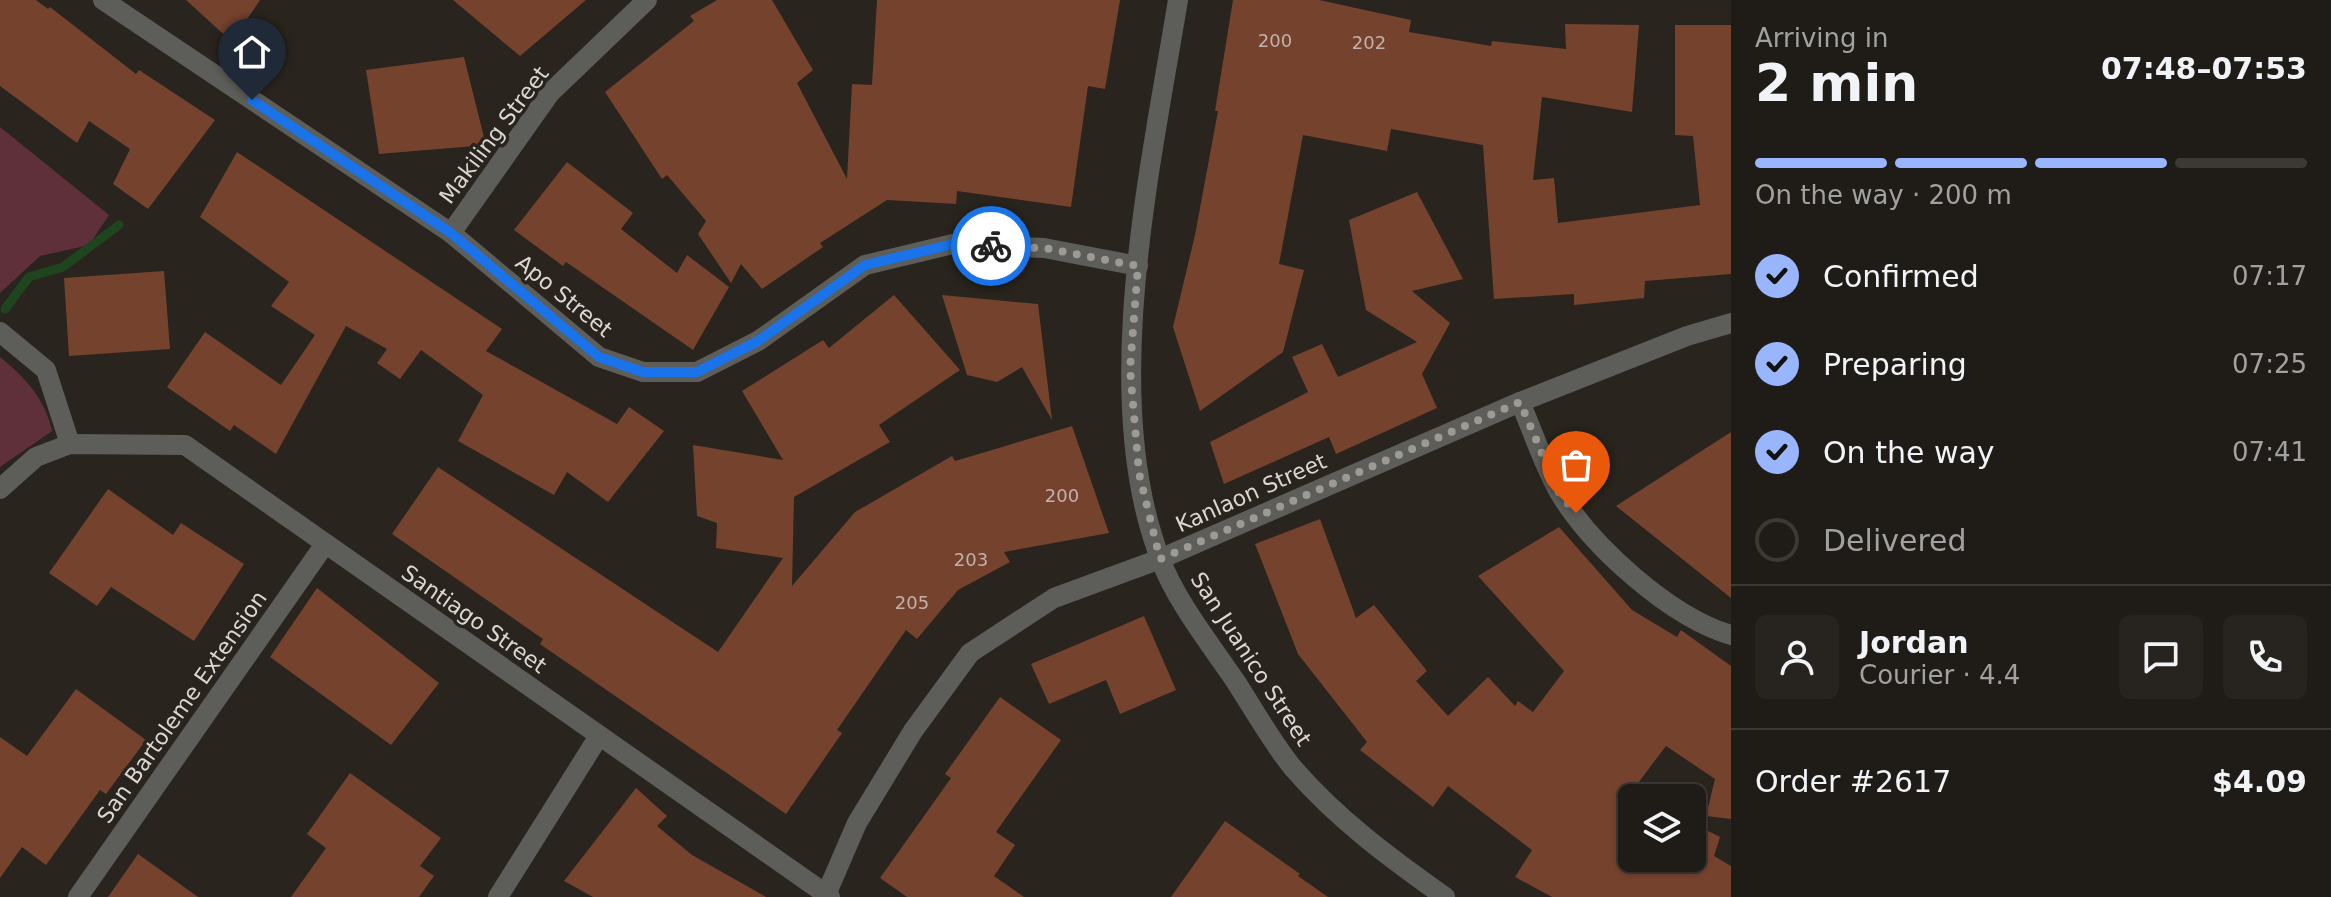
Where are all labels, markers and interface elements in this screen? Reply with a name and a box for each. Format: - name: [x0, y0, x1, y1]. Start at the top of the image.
- pin: [218, 18, 286, 100]
- text: Arriving in: [1755, 23, 1889, 53]
- icon: home: [230, 30, 274, 74]
- house number: 200: [1258, 30, 1292, 51]
- house number: 202: [1352, 32, 1386, 53]
- text: 07:48–07:53: [2101, 51, 2307, 86]
- text: 2 min: [1755, 53, 1918, 113]
- street label: Makiling Street: [434, 61, 554, 209]
- text: On the way · 200 m: [1755, 180, 2012, 210]
- courier: [951, 206, 1031, 286]
- icon: bike: [969, 224, 1013, 268]
- street label: Apo Street: [511, 250, 617, 343]
- icon: check: [1755, 254, 1799, 298]
- text: Confirmed: [1823, 259, 1979, 294]
- text: 07:17: [2232, 261, 2307, 291]
- icon: check: [1755, 342, 1799, 386]
- text: Preparing: [1823, 347, 1967, 382]
- text: 07:25: [2232, 349, 2307, 379]
- icon: check: [1755, 430, 1799, 474]
- pin: [1542, 431, 1610, 513]
- text: On the way: [1823, 435, 1995, 470]
- text: 07:41: [2232, 437, 2307, 467]
- icon: bag: [1554, 443, 1598, 487]
- street label: Kanlaon Street: [1172, 448, 1331, 537]
- house number: 200: [1045, 485, 1079, 506]
- text: Delivered: [1823, 523, 1967, 558]
- house number: 203: [954, 549, 988, 570]
- street label: Santiago Street: [397, 560, 551, 678]
- street label: San Juanico Street: [1186, 568, 1317, 751]
- street label: San Bartoleme Extension: [92, 586, 272, 828]
- house number: 205: [895, 592, 929, 613]
- button: person: [1755, 615, 1839, 699]
- button: chat: [2119, 615, 2203, 699]
- button: phone: [2223, 615, 2307, 699]
- text: Jordan: [1859, 625, 1969, 660]
- text: Courier · 4.4: [1859, 660, 2020, 690]
- text: Order #2617: [1755, 764, 1951, 799]
- text: $4.09: [2212, 764, 2307, 799]
- map controls: [1618, 784, 1706, 872]
- button: layers: [1618, 784, 1706, 872]

